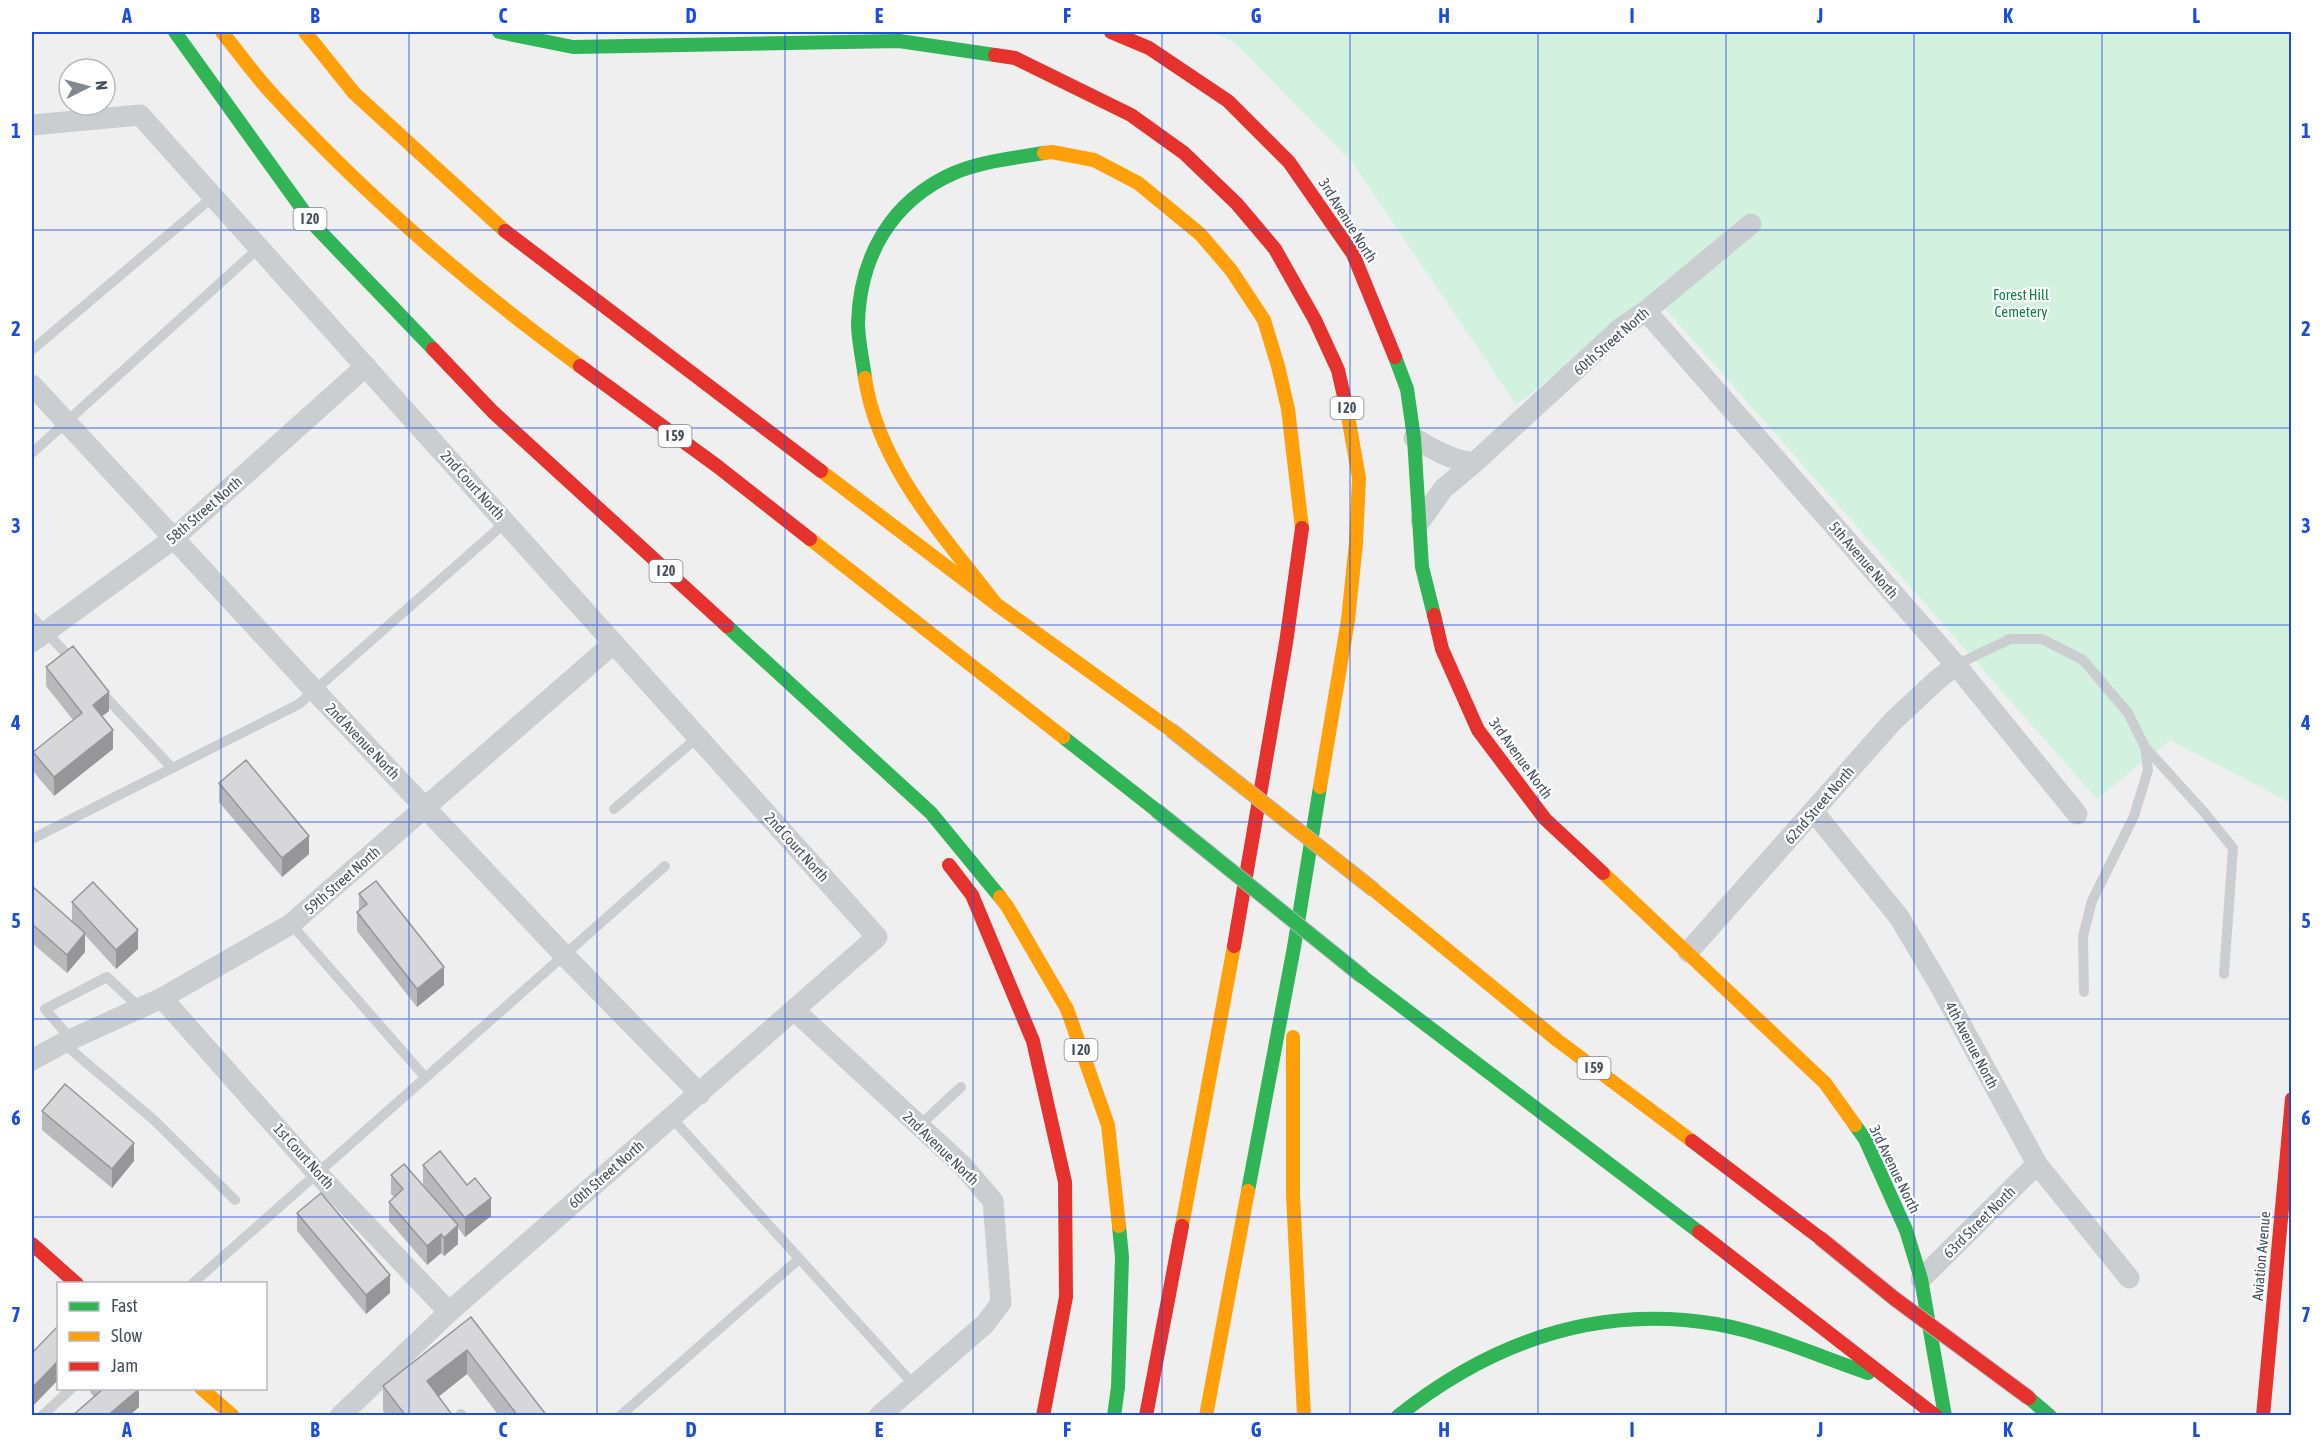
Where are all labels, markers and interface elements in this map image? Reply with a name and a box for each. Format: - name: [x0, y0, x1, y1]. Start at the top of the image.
- text: A: [121, 4, 132, 27]
- text: B: [310, 4, 320, 27]
- text: C: [499, 4, 508, 27]
- text: D: [685, 4, 697, 27]
- text: E: [875, 4, 884, 27]
- text: F: [1063, 4, 1071, 27]
- text: G: [1251, 4, 1262, 27]
- text: H: [1438, 4, 1450, 27]
- text: I: [1629, 4, 1635, 27]
- text: J: [1816, 4, 1823, 27]
- text: K: [2003, 4, 2013, 27]
- text: L: [2192, 4, 2200, 27]
- north arrow: [57, 57, 117, 117]
- text: N: [92, 80, 111, 91]
- text: 1: [11, 119, 21, 142]
- text: 1: [2301, 119, 2311, 142]
- street label: 3rd Avenue North: [1315, 175, 1381, 265]
- road number: I 20: [294, 208, 326, 230]
- park label: Forest Hill Cemetery: [1993, 286, 2049, 320]
- street label: 60th Street North: [1570, 304, 1652, 378]
- text: 2: [11, 317, 21, 340]
- text: 2: [2301, 317, 2311, 340]
- road number: I 20: [1330, 397, 1364, 419]
- road number: I 59: [658, 425, 692, 447]
- street label: 2nd Court North: [438, 447, 508, 523]
- street label: 58th Street North: [163, 473, 245, 547]
- text: 3: [11, 514, 21, 537]
- text: 3: [2301, 514, 2311, 537]
- street label: 5th Avenue North: [1826, 518, 1902, 602]
- road number: I 20: [650, 560, 682, 582]
- street label: 2nd Avenue North: [323, 700, 403, 782]
- text: 4: [10, 711, 21, 734]
- text: 4: [2300, 711, 2311, 734]
- street label: 3rd Avenue North: [1486, 714, 1556, 802]
- street label: 62nd Street North: [1781, 763, 1857, 847]
- street label: 2nd Court North: [762, 809, 832, 885]
- street label: 59th Street North: [301, 843, 383, 917]
- text: 5: [11, 909, 21, 932]
- text: 5: [2301, 909, 2311, 932]
- street label: 4th Avenue North: [1942, 999, 2002, 1091]
- road number: I 20: [1064, 1039, 1098, 1061]
- road number: I 59: [1578, 1057, 1610, 1079]
- text: 6: [11, 1106, 21, 1129]
- text: 6: [2301, 1106, 2311, 1129]
- street label: 2nd Avenue North: [900, 1108, 982, 1188]
- street label: 1st Court North: [270, 1120, 338, 1192]
- street label: 3rd Avenue North: [1866, 1122, 1924, 1216]
- street label: 60th Street North: [565, 1137, 647, 1211]
- street label: 63rd Street North: [1940, 1183, 2018, 1261]
- street label: Aviation Avenue: [2249, 1210, 2273, 1301]
- legend: [57, 1282, 267, 1390]
- text: Fast: [111, 1295, 138, 1316]
- text: 7: [11, 1303, 21, 1326]
- text: 7: [2301, 1303, 2311, 1326]
- text: Slow: [111, 1325, 142, 1346]
- text: Jam: [111, 1355, 138, 1376]
- text: A: [121, 1418, 132, 1441]
- text: B: [310, 1418, 320, 1441]
- text: C: [499, 1418, 508, 1441]
- text: D: [685, 1418, 697, 1441]
- text: E: [875, 1418, 884, 1441]
- text: F: [1063, 1418, 1071, 1441]
- text: G: [1251, 1418, 1262, 1441]
- text: H: [1438, 1418, 1450, 1441]
- text: I: [1629, 1418, 1635, 1441]
- text: J: [1816, 1418, 1823, 1441]
- text: K: [2003, 1418, 2013, 1441]
- text: L: [2192, 1418, 2200, 1441]

